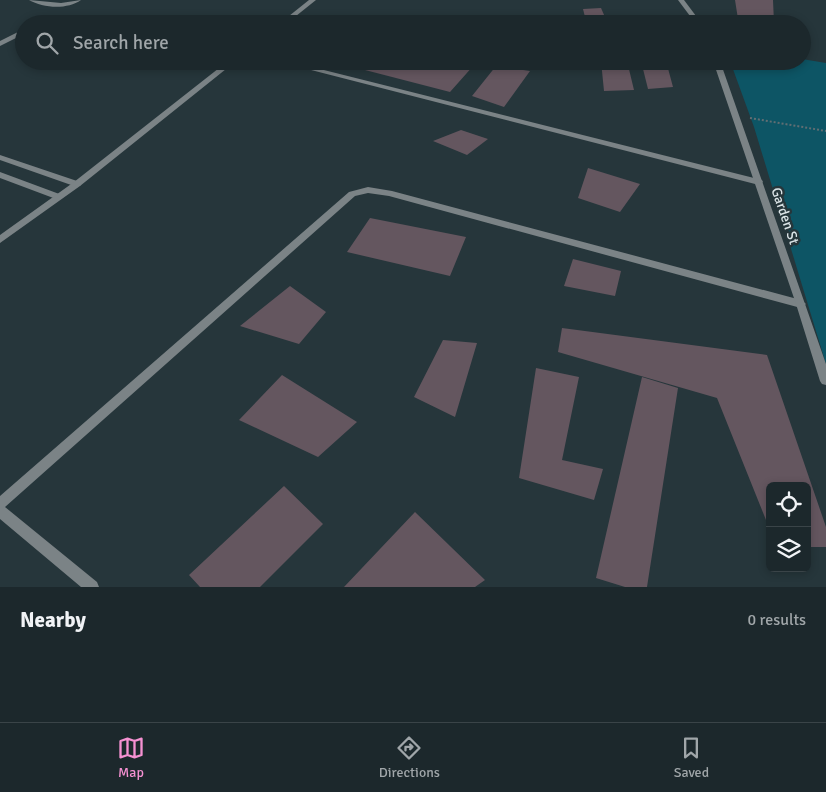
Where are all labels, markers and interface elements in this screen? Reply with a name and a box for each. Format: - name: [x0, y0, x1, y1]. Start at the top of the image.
- search box: [15, 15, 811, 70]
- icon: search: [33, 29, 61, 57]
- text: Search here: [73, 31, 169, 55]
- street label: Garden St: [767, 185, 803, 247]
- map controls: [766, 482, 811, 572]
- button: locate: [766, 482, 811, 527]
- button: layers: [766, 527, 811, 572]
- text: Nearby: [20, 607, 86, 633]
- text: 0 results: [747, 610, 806, 630]
- tab: Map: [117, 734, 145, 781]
- tab: Directions: [379, 734, 440, 781]
- tab: Saved: [674, 734, 709, 781]

